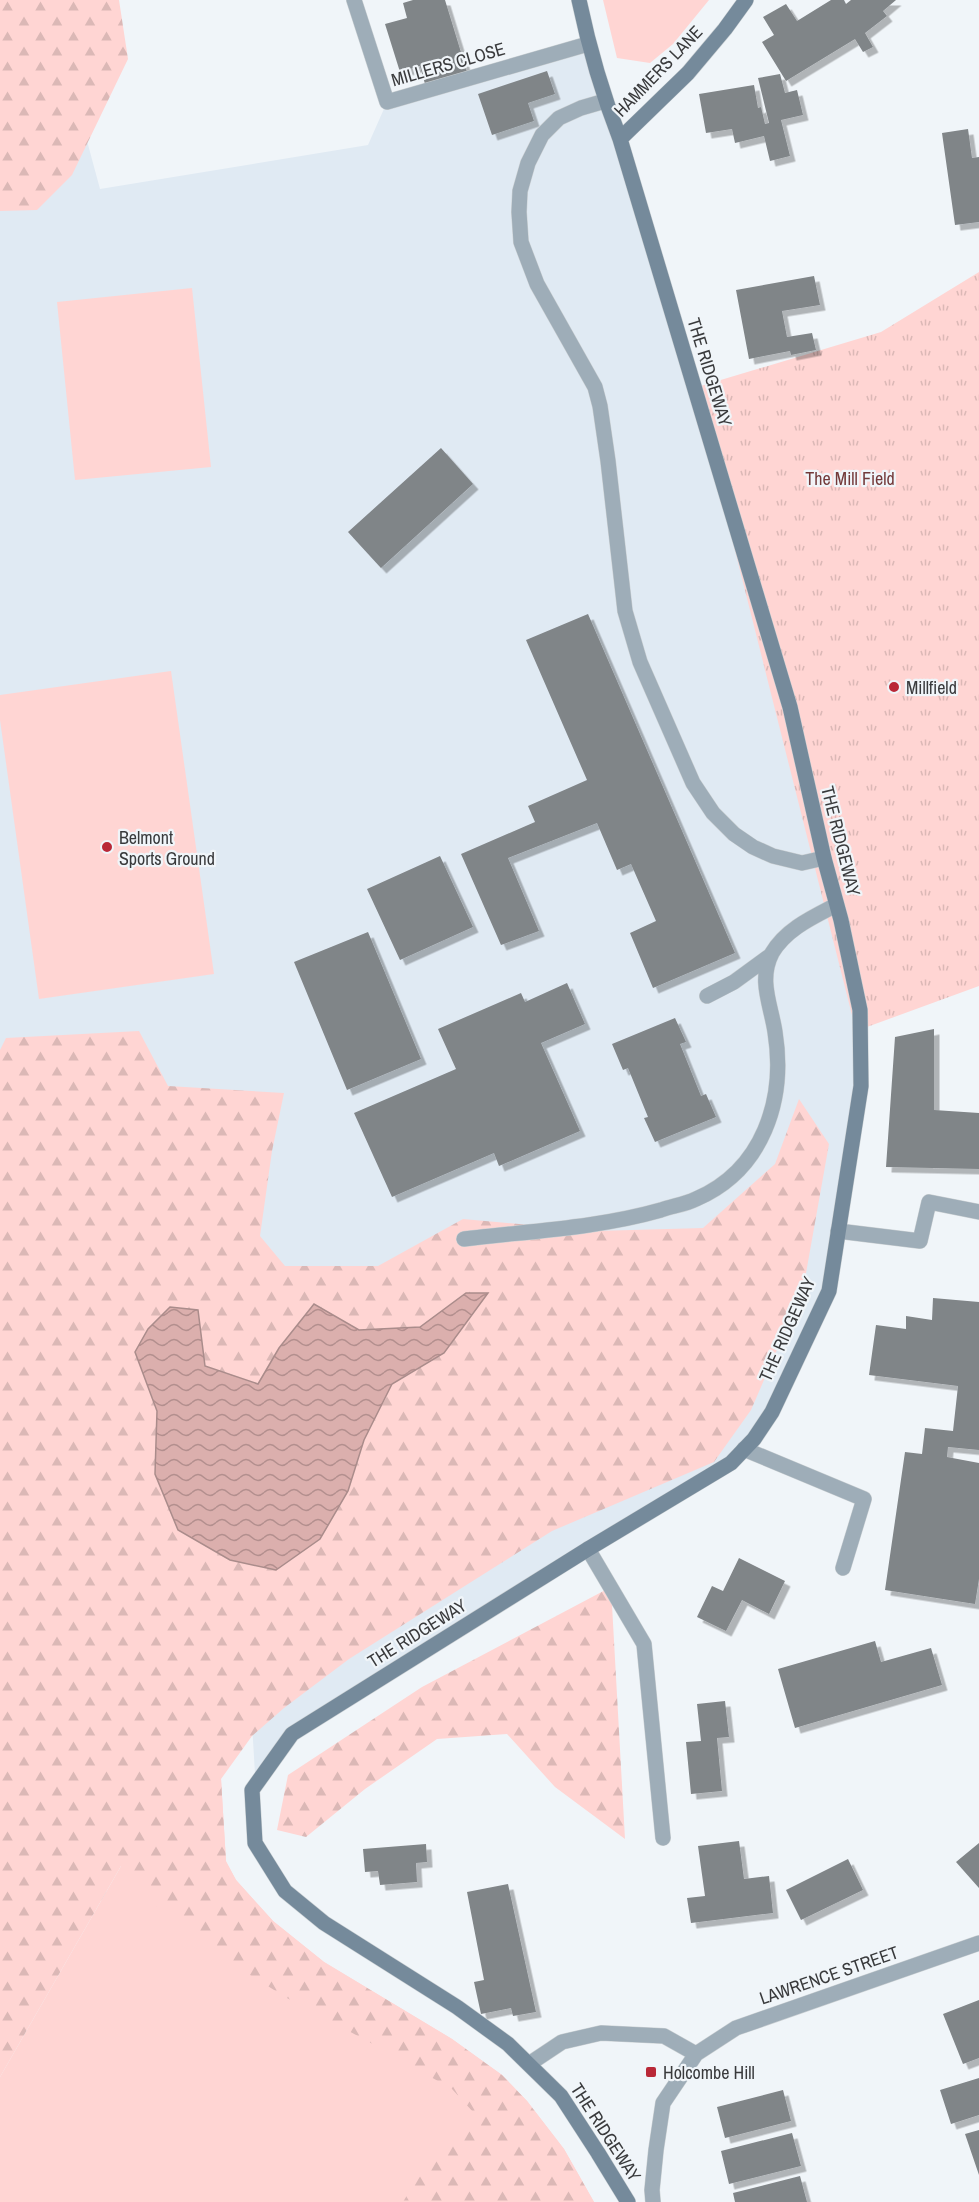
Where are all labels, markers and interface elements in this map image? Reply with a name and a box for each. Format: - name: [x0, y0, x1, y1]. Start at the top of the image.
- street label: HAMMERS LANE: [608, 20, 708, 122]
- street label: MILLERS CLOSE: [388, 36, 508, 92]
- street label: THE RIDGEWAY: [682, 315, 738, 430]
- park label: The Mill Field: [805, 466, 895, 491]
- place label: Millfield: [906, 675, 957, 700]
- marker: Millfield: [887, 680, 901, 694]
- street label: THE RIDGEWAY: [815, 783, 867, 899]
- place label: Belmont Sports Ground: [119, 825, 215, 871]
- marker: Belmont Sports Ground: [100, 840, 114, 854]
- street label: THE RIDGEWAY: [753, 1272, 821, 1385]
- street label: THE RIDGEWAY: [363, 1593, 471, 1673]
- street label: LAWRENCE STREET: [756, 1940, 902, 2010]
- place label: Holcombe Hill: [663, 2060, 755, 2085]
- marker: Holcombe Hill: [644, 2065, 658, 2079]
- street label: THE RIDGEWAY: [565, 2078, 647, 2186]

